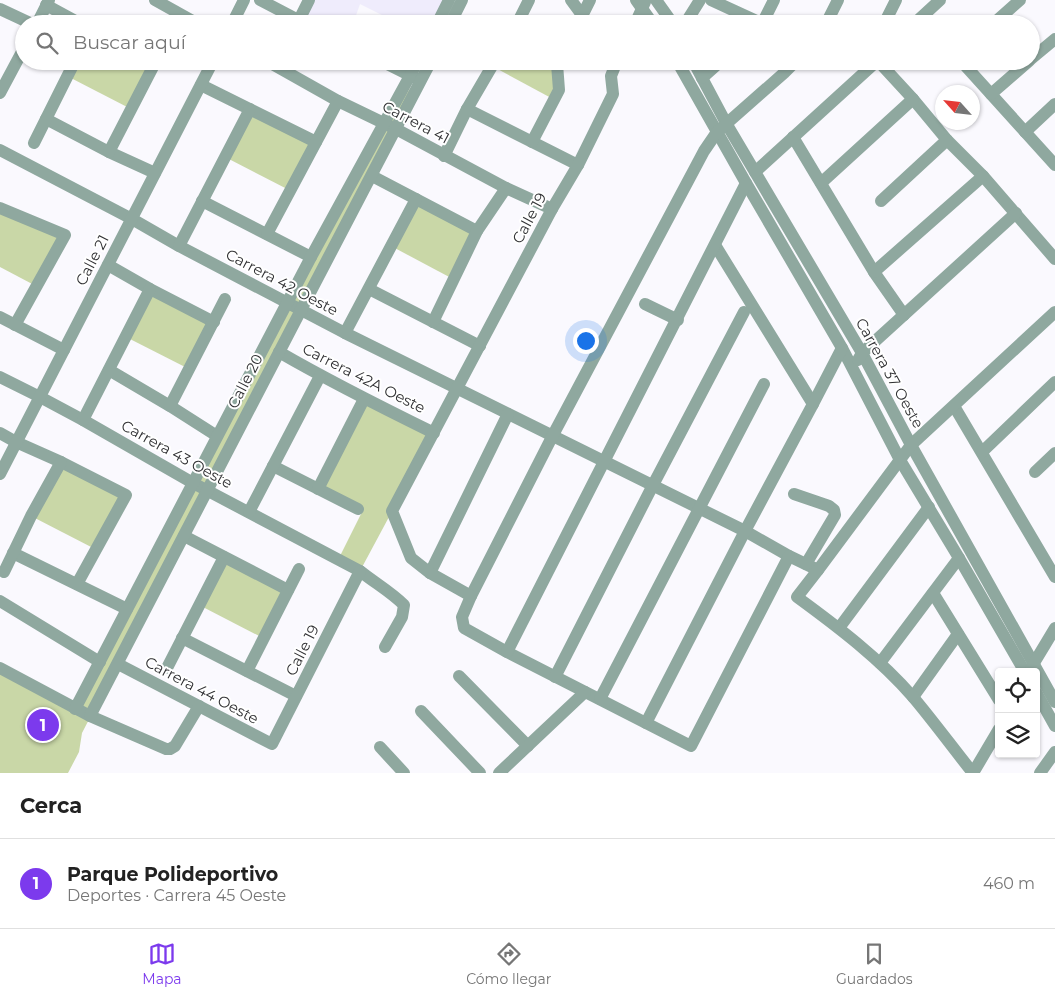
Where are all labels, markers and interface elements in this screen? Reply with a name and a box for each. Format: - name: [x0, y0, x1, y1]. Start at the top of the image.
- search box: [15, 15, 1040, 70]
- icon: search: [33, 29, 61, 57]
- text: Buscar aquí: [73, 31, 186, 54]
- north arrow: [935, 85, 980, 130]
- street label: Carrera 41: [379, 96, 453, 148]
- street label: Calle 19: [508, 189, 550, 247]
- street label: Calle 21: [71, 231, 113, 289]
- street label: Carrera 42 Oeste: [223, 244, 341, 320]
- street label: Carrera 37 Oeste: [852, 315, 928, 431]
- your location: [573, 328, 599, 354]
- street label: Carrera 42A Oeste: [299, 339, 429, 417]
- street label: Calle 20: [223, 350, 267, 412]
- street label: Carrera 43 Oeste: [118, 416, 236, 492]
- street label: Calle 19: [281, 621, 323, 679]
- street label: Carrera 44 Oeste: [142, 652, 262, 728]
- map controls: [995, 668, 1040, 758]
- button: locate: [995, 668, 1040, 713]
- pin: 1: [27, 706, 59, 744]
- button: layers: [995, 713, 1040, 758]
- text: Cerca: [20, 793, 82, 818]
- text: Parque Polideportivo: [67, 863, 278, 886]
- text: 1: [33, 874, 39, 893]
- text: 460 m: [983, 874, 1035, 893]
- text: Deportes · Carrera 45 Oeste: [67, 886, 286, 905]
- tab: Mapa: [142, 940, 182, 988]
- tab: Cómo llegar: [466, 940, 551, 988]
- tab: Guardados: [836, 940, 913, 988]

